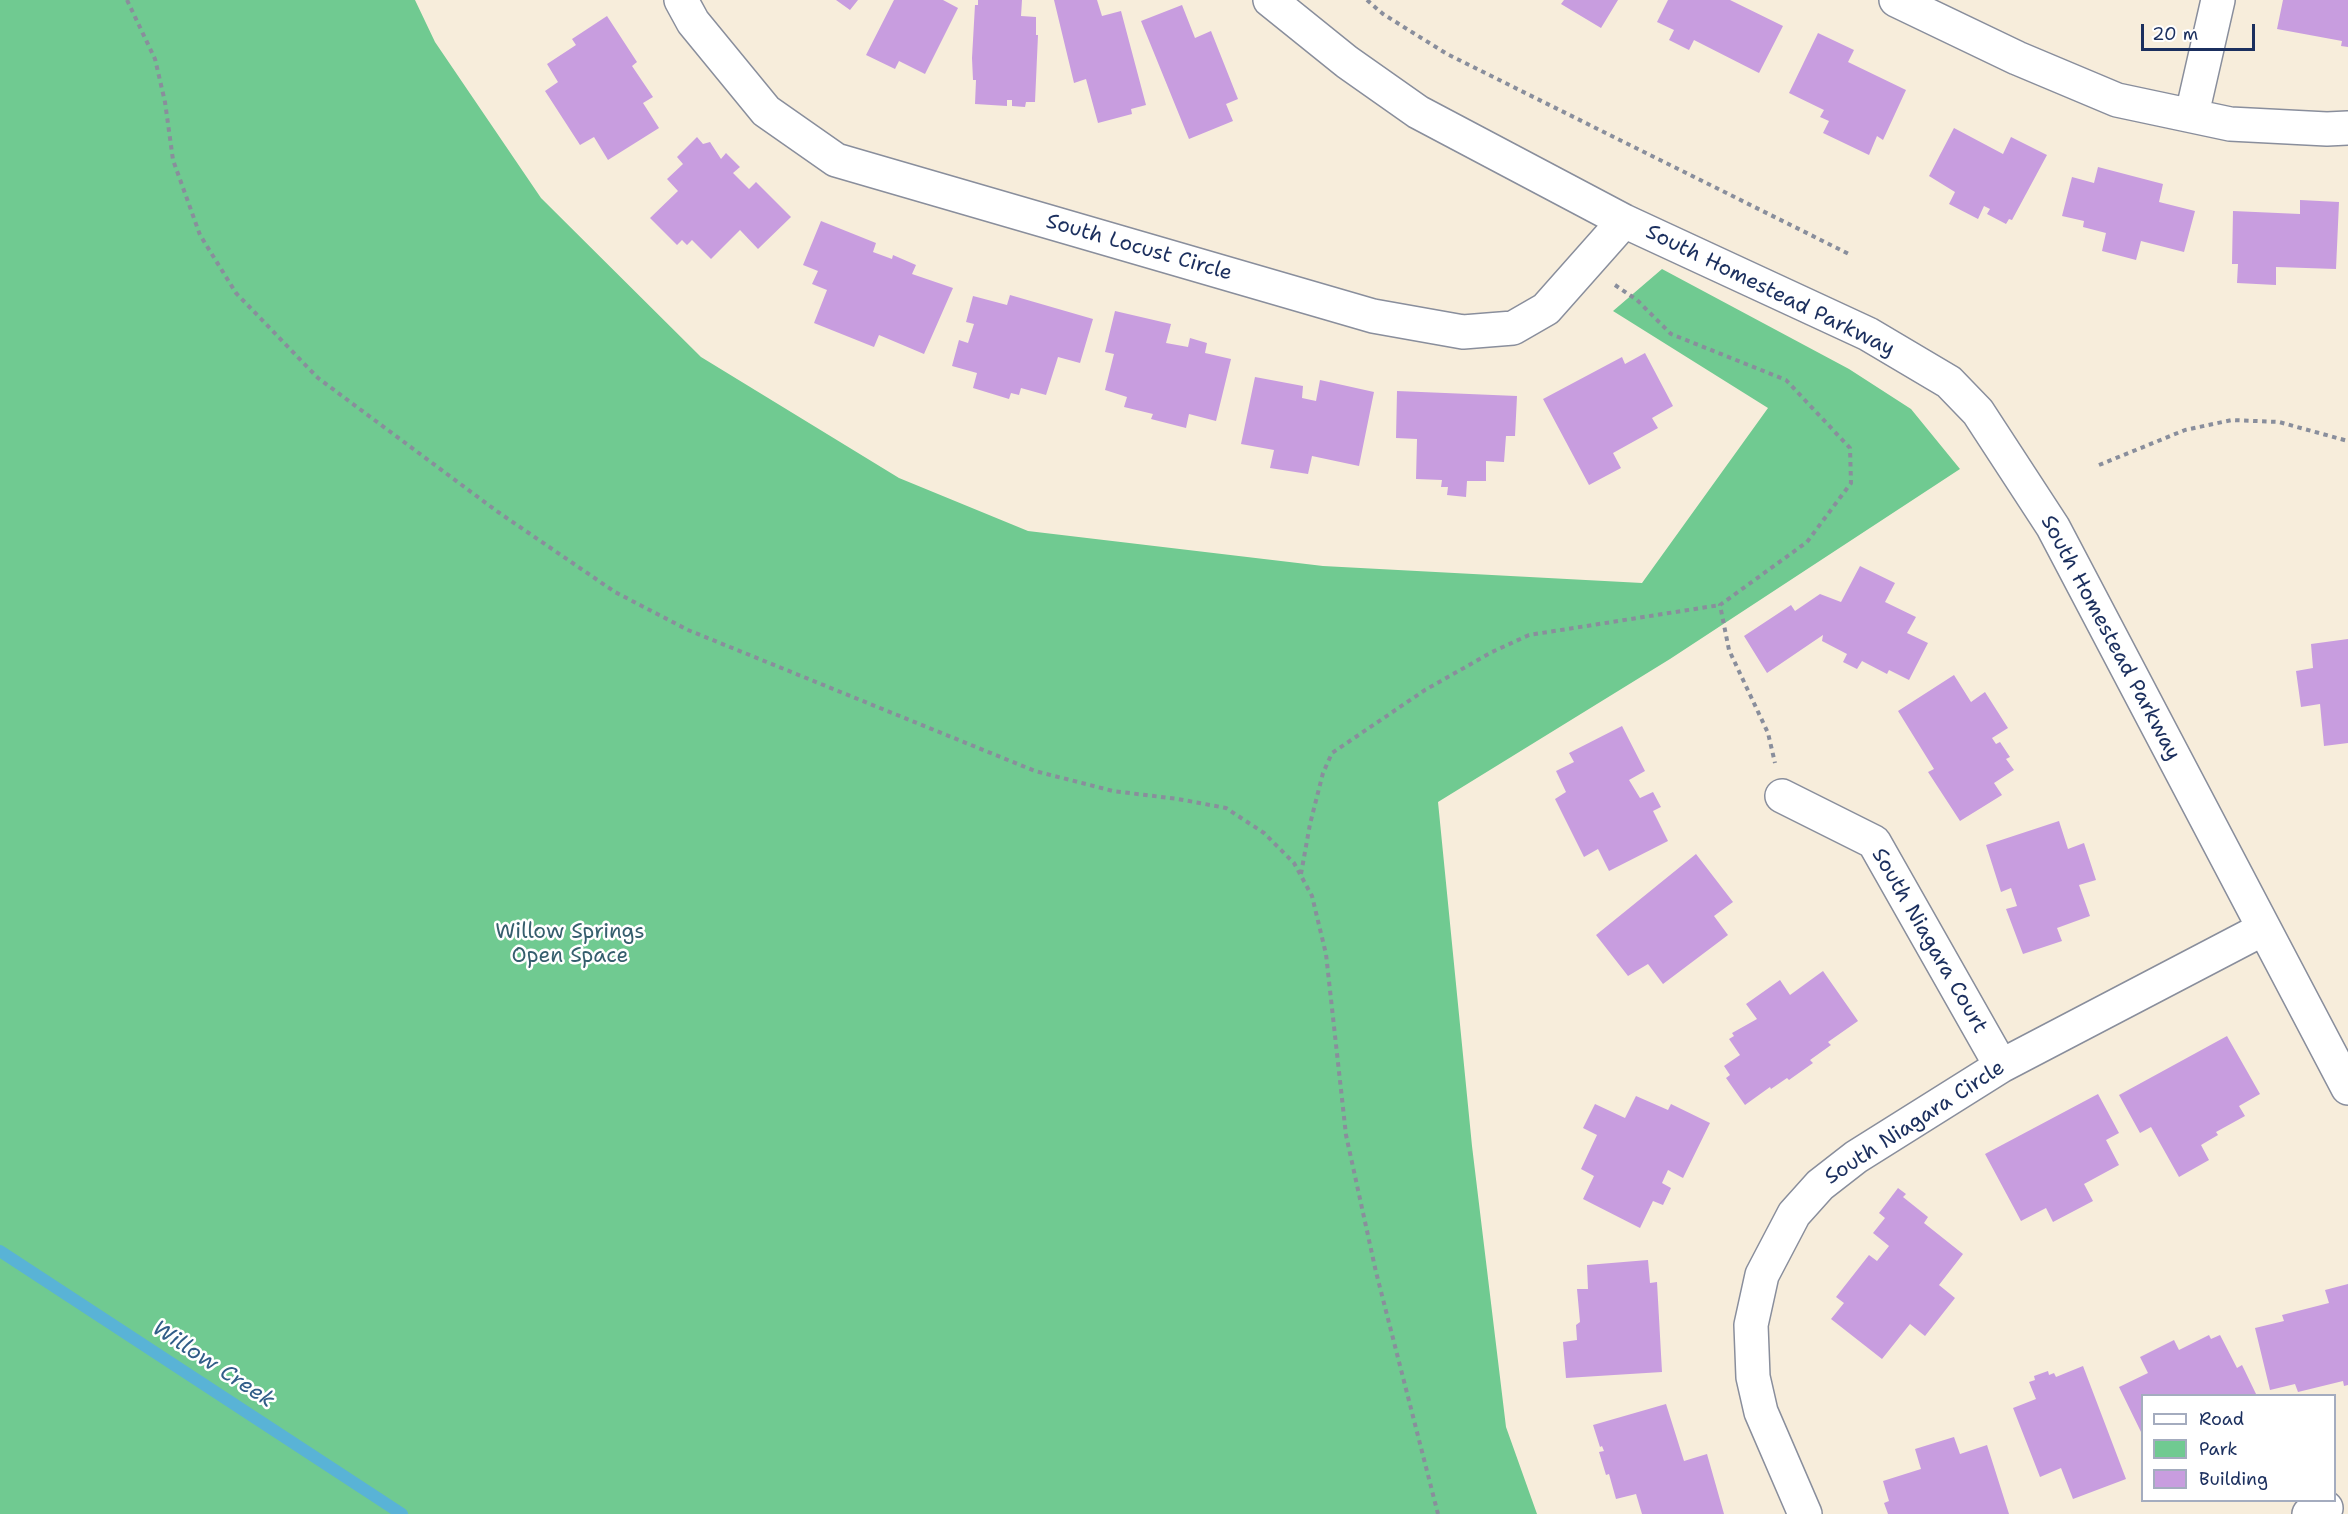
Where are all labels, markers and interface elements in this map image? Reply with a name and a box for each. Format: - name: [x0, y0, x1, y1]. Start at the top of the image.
- scale bar: [2144, 12, 2258, 50]
- text: 20 m: [2152, 22, 2198, 46]
- street label: South Locust Circle: [1043, 209, 1235, 287]
- street label: South Homestead Parkway: [1641, 220, 1899, 362]
- street label: South Homestead Parkway: [2035, 511, 2185, 765]
- street label: South Niagara Court: [1866, 844, 1992, 1038]
- park label: Willow Springs Open Space: [495, 920, 645, 970]
- street label: South Niagara Circle: [1820, 1055, 2010, 1191]
- water label: Willow Creek: [147, 1316, 279, 1414]
- legend: [2141, 1394, 2336, 1502]
- text: Road: [2199, 1407, 2244, 1431]
- text: Park: [2199, 1437, 2238, 1461]
- text: Building: [2199, 1467, 2268, 1491]

